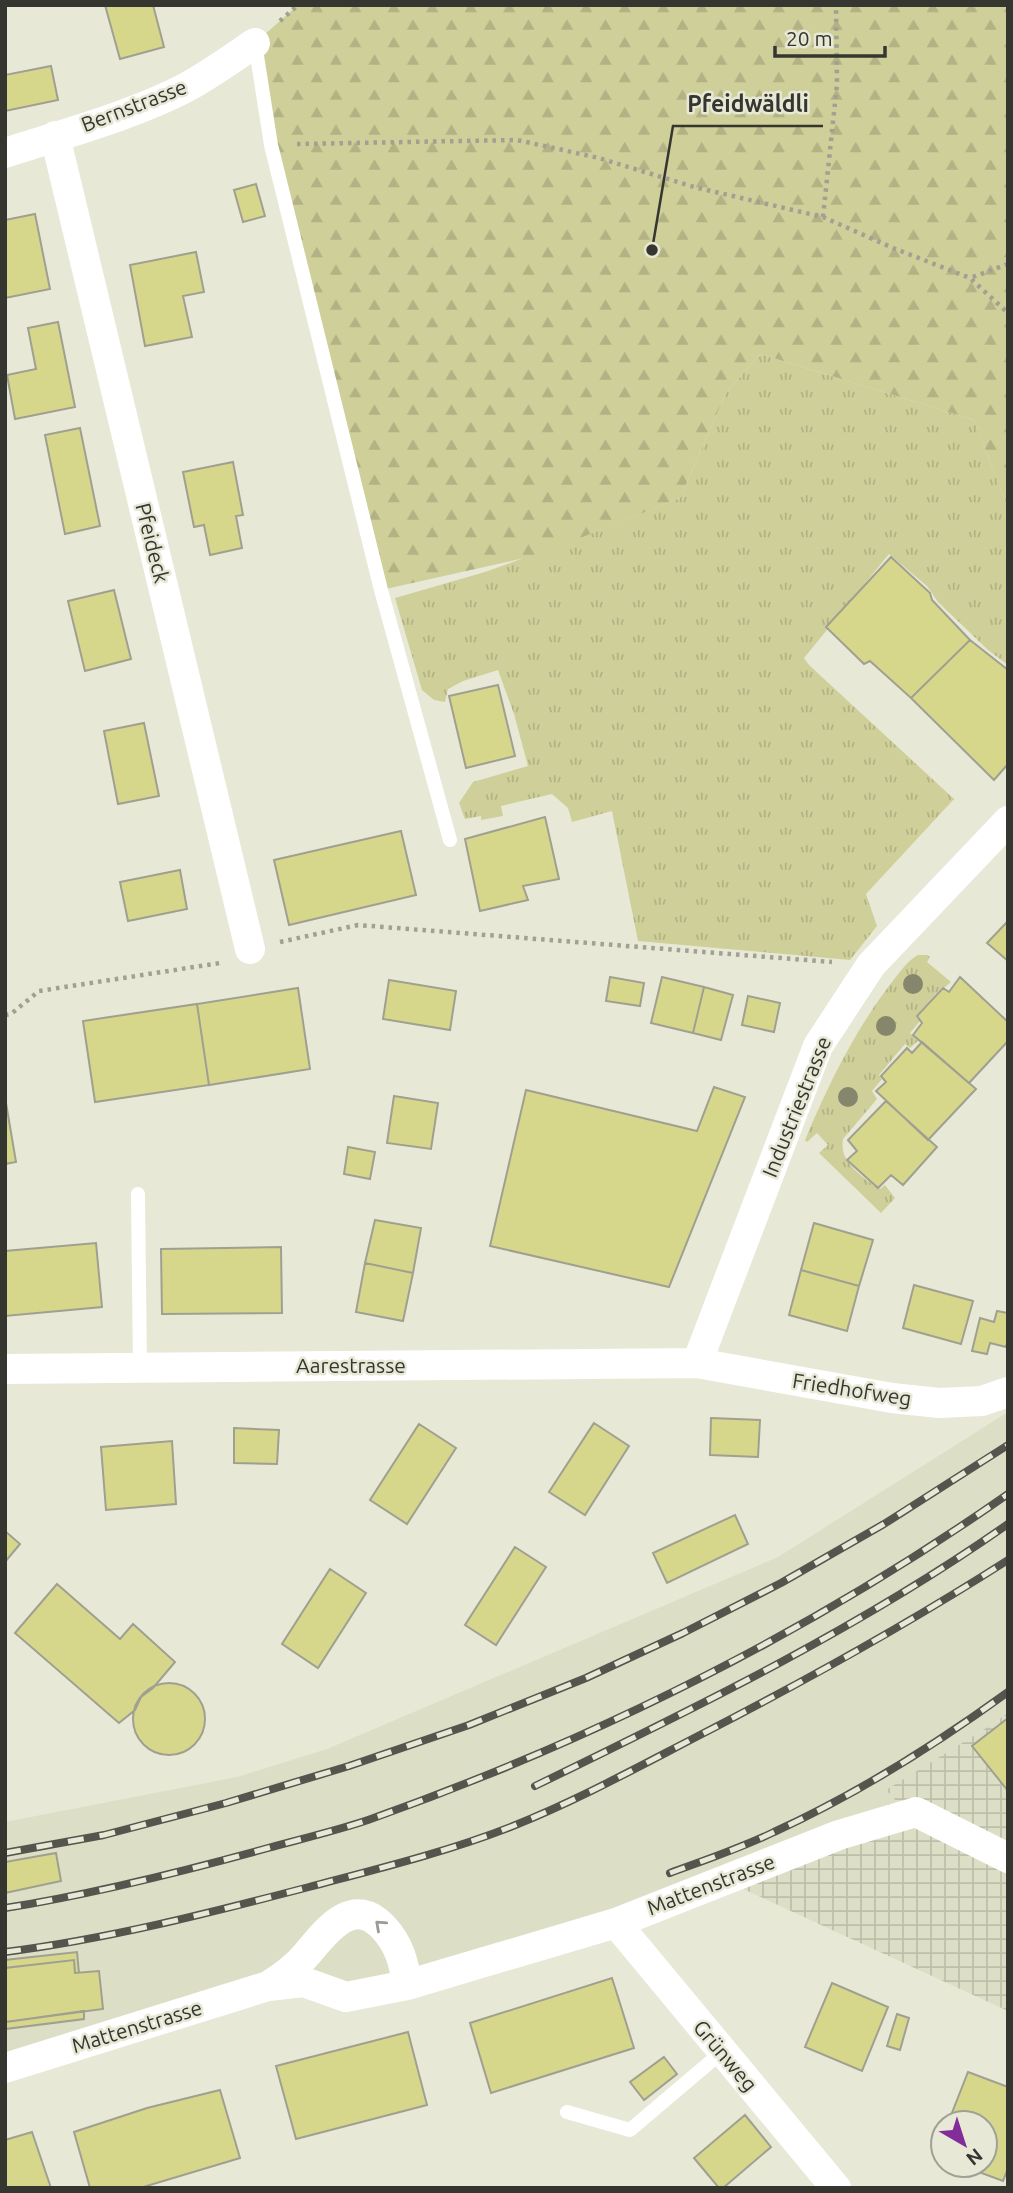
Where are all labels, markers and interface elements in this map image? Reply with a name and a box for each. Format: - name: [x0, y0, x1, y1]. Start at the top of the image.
- scale bar: [775, 14, 885, 58]
- text: 20 m: [786, 26, 833, 50]
- street label: Bernstrasse: [78, 74, 190, 136]
- callout: Pfeidwäldli: [673, 82, 823, 126]
- text: Pfeidwäldli: [687, 91, 809, 116]
- street label: Pfeideck: [131, 500, 175, 586]
- street label: Industriestrasse: [757, 1033, 835, 1180]
- street label: Aarestrasse: [296, 1353, 406, 1377]
- street label: Friedhofweg: [791, 1368, 913, 1410]
- street label: Mattenstrasse: [643, 1849, 778, 1919]
- one-way arrow: [375, 1921, 388, 1933]
- street label: Mattenstrasse: [69, 1995, 205, 2057]
- street label: Grünweg: [689, 2015, 763, 2096]
- north arrow: [929, 2109, 999, 2179]
- text: N: [962, 2144, 987, 2170]

